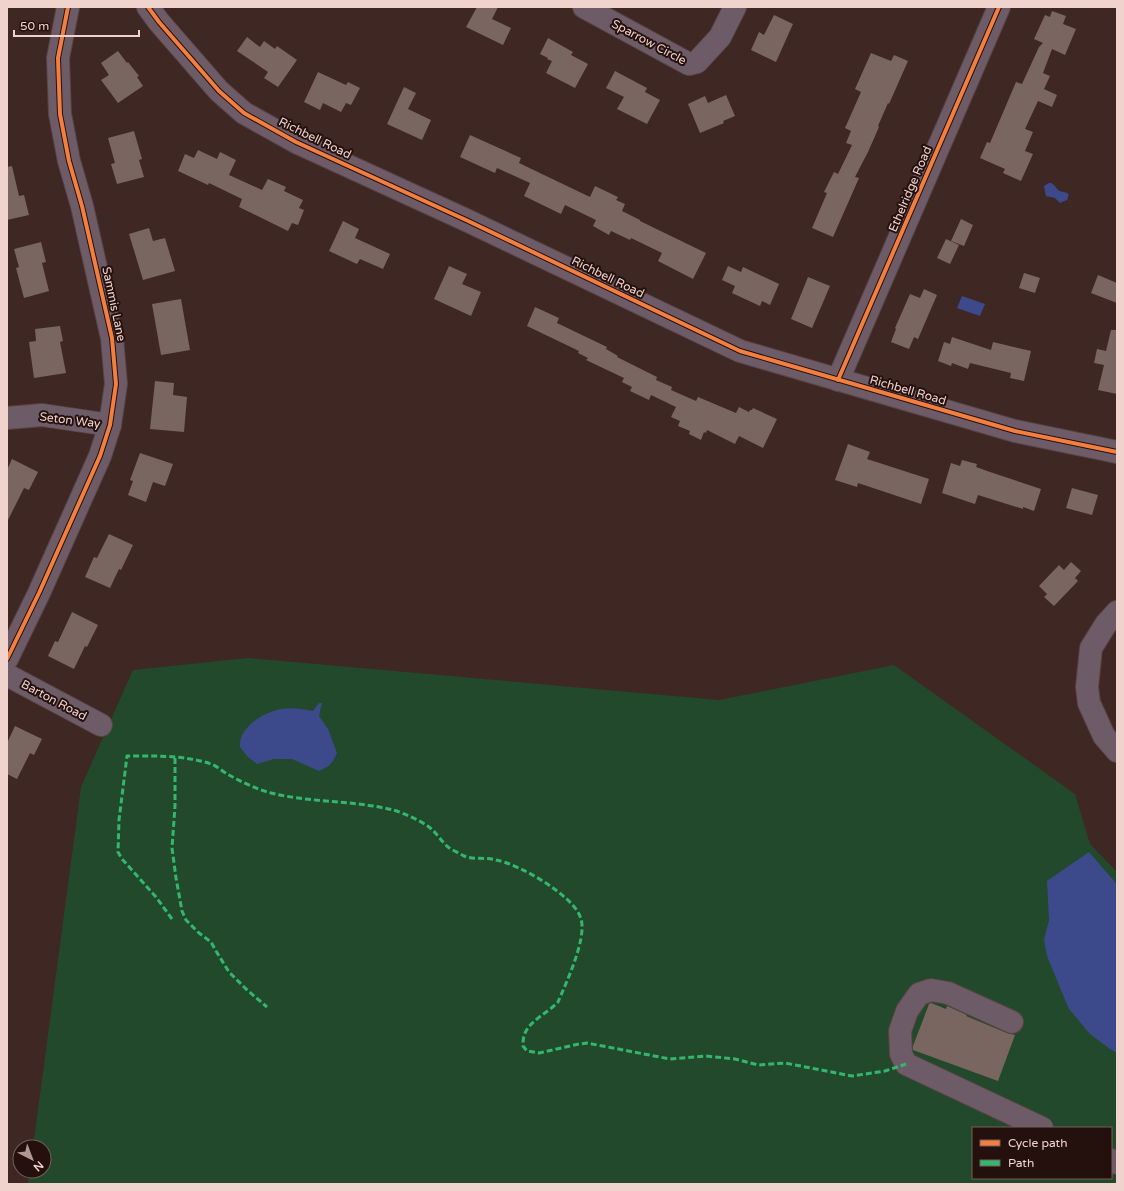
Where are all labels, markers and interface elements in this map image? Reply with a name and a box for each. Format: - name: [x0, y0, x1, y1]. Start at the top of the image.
- scale bar: [14, 12, 139, 38]
- street label: Sparrow Circle: [609, 16, 689, 68]
- text: 50 m: [20, 19, 49, 33]
- street label: Richbell Road: [276, 114, 354, 162]
- street label: Ethelridge Road: [886, 144, 934, 234]
- street label: Richbell Road: [569, 253, 647, 301]
- street label: Sammis Lane: [99, 265, 129, 343]
- street label: Richbell Road: [868, 372, 948, 408]
- street label: Seton Way: [39, 409, 102, 431]
- street label: Barton Road: [19, 677, 89, 723]
- legend: [972, 1127, 1112, 1179]
- text: Cycle path: [1008, 1136, 1067, 1150]
- north arrow: [12, 1139, 52, 1179]
- text: Path: [1008, 1156, 1034, 1170]
- text: N: [31, 1158, 46, 1174]

